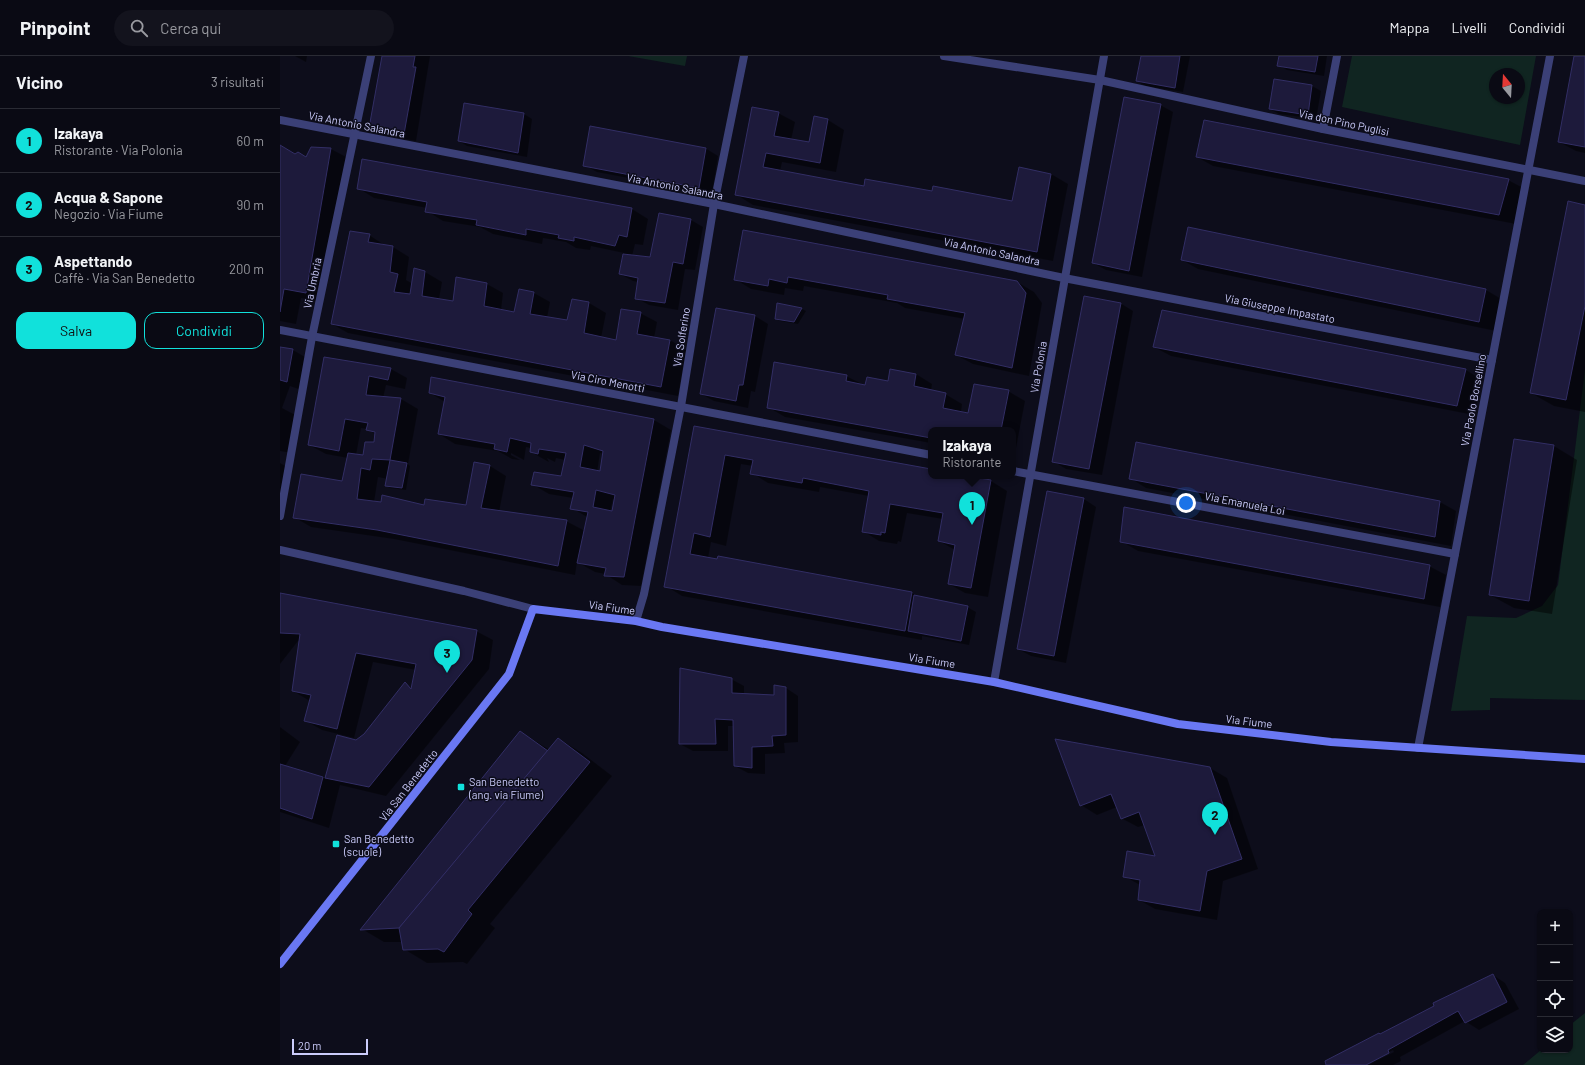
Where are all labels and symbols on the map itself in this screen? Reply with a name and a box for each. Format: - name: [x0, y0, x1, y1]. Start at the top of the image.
- north arrow: [1489, 68, 1525, 104]
- street label: Via don Pino Puglisi: [1297, 106, 1391, 138]
- street label: Via Antonio Salandra: [308, 108, 406, 140]
- street label: Via Antonio Salandra: [626, 170, 724, 202]
- street label: Via Antonio Salandra: [943, 234, 1041, 268]
- street label: Via Umbria: [300, 256, 324, 310]
- street label: Via Giuseppe Impastato: [1224, 291, 1336, 325]
- street label: Via Solferino: [670, 306, 692, 368]
- street label: Via Polonia: [1027, 340, 1049, 394]
- street label: Via Paolo Borsellino: [1458, 353, 1488, 447]
- street label: Via Ciro Menotti: [570, 367, 646, 395]
- street label: Via Emanuela Loi: [1204, 489, 1286, 517]
- pin: 1: [959, 492, 985, 525]
- your location: [1176, 493, 1196, 513]
- street label: Via Fiume: [588, 597, 636, 617]
- pin: 3: [434, 640, 460, 673]
- street label: Via Fiume: [908, 650, 956, 670]
- street label: Via Fiume: [1225, 712, 1273, 730]
- street label: Via San Benedetto: [376, 747, 440, 823]
- place label: San Benedetto (ang. via Fiume): [468, 775, 543, 801]
- marker: San Benedetto (ang. via Fiume): [456, 782, 466, 792]
- pin: 2: [1202, 802, 1228, 835]
- place label: San Benedetto (scuole): [343, 832, 414, 858]
- marker: San Benedetto (scuole): [331, 839, 341, 849]
- scale bar: [292, 1037, 368, 1056]

